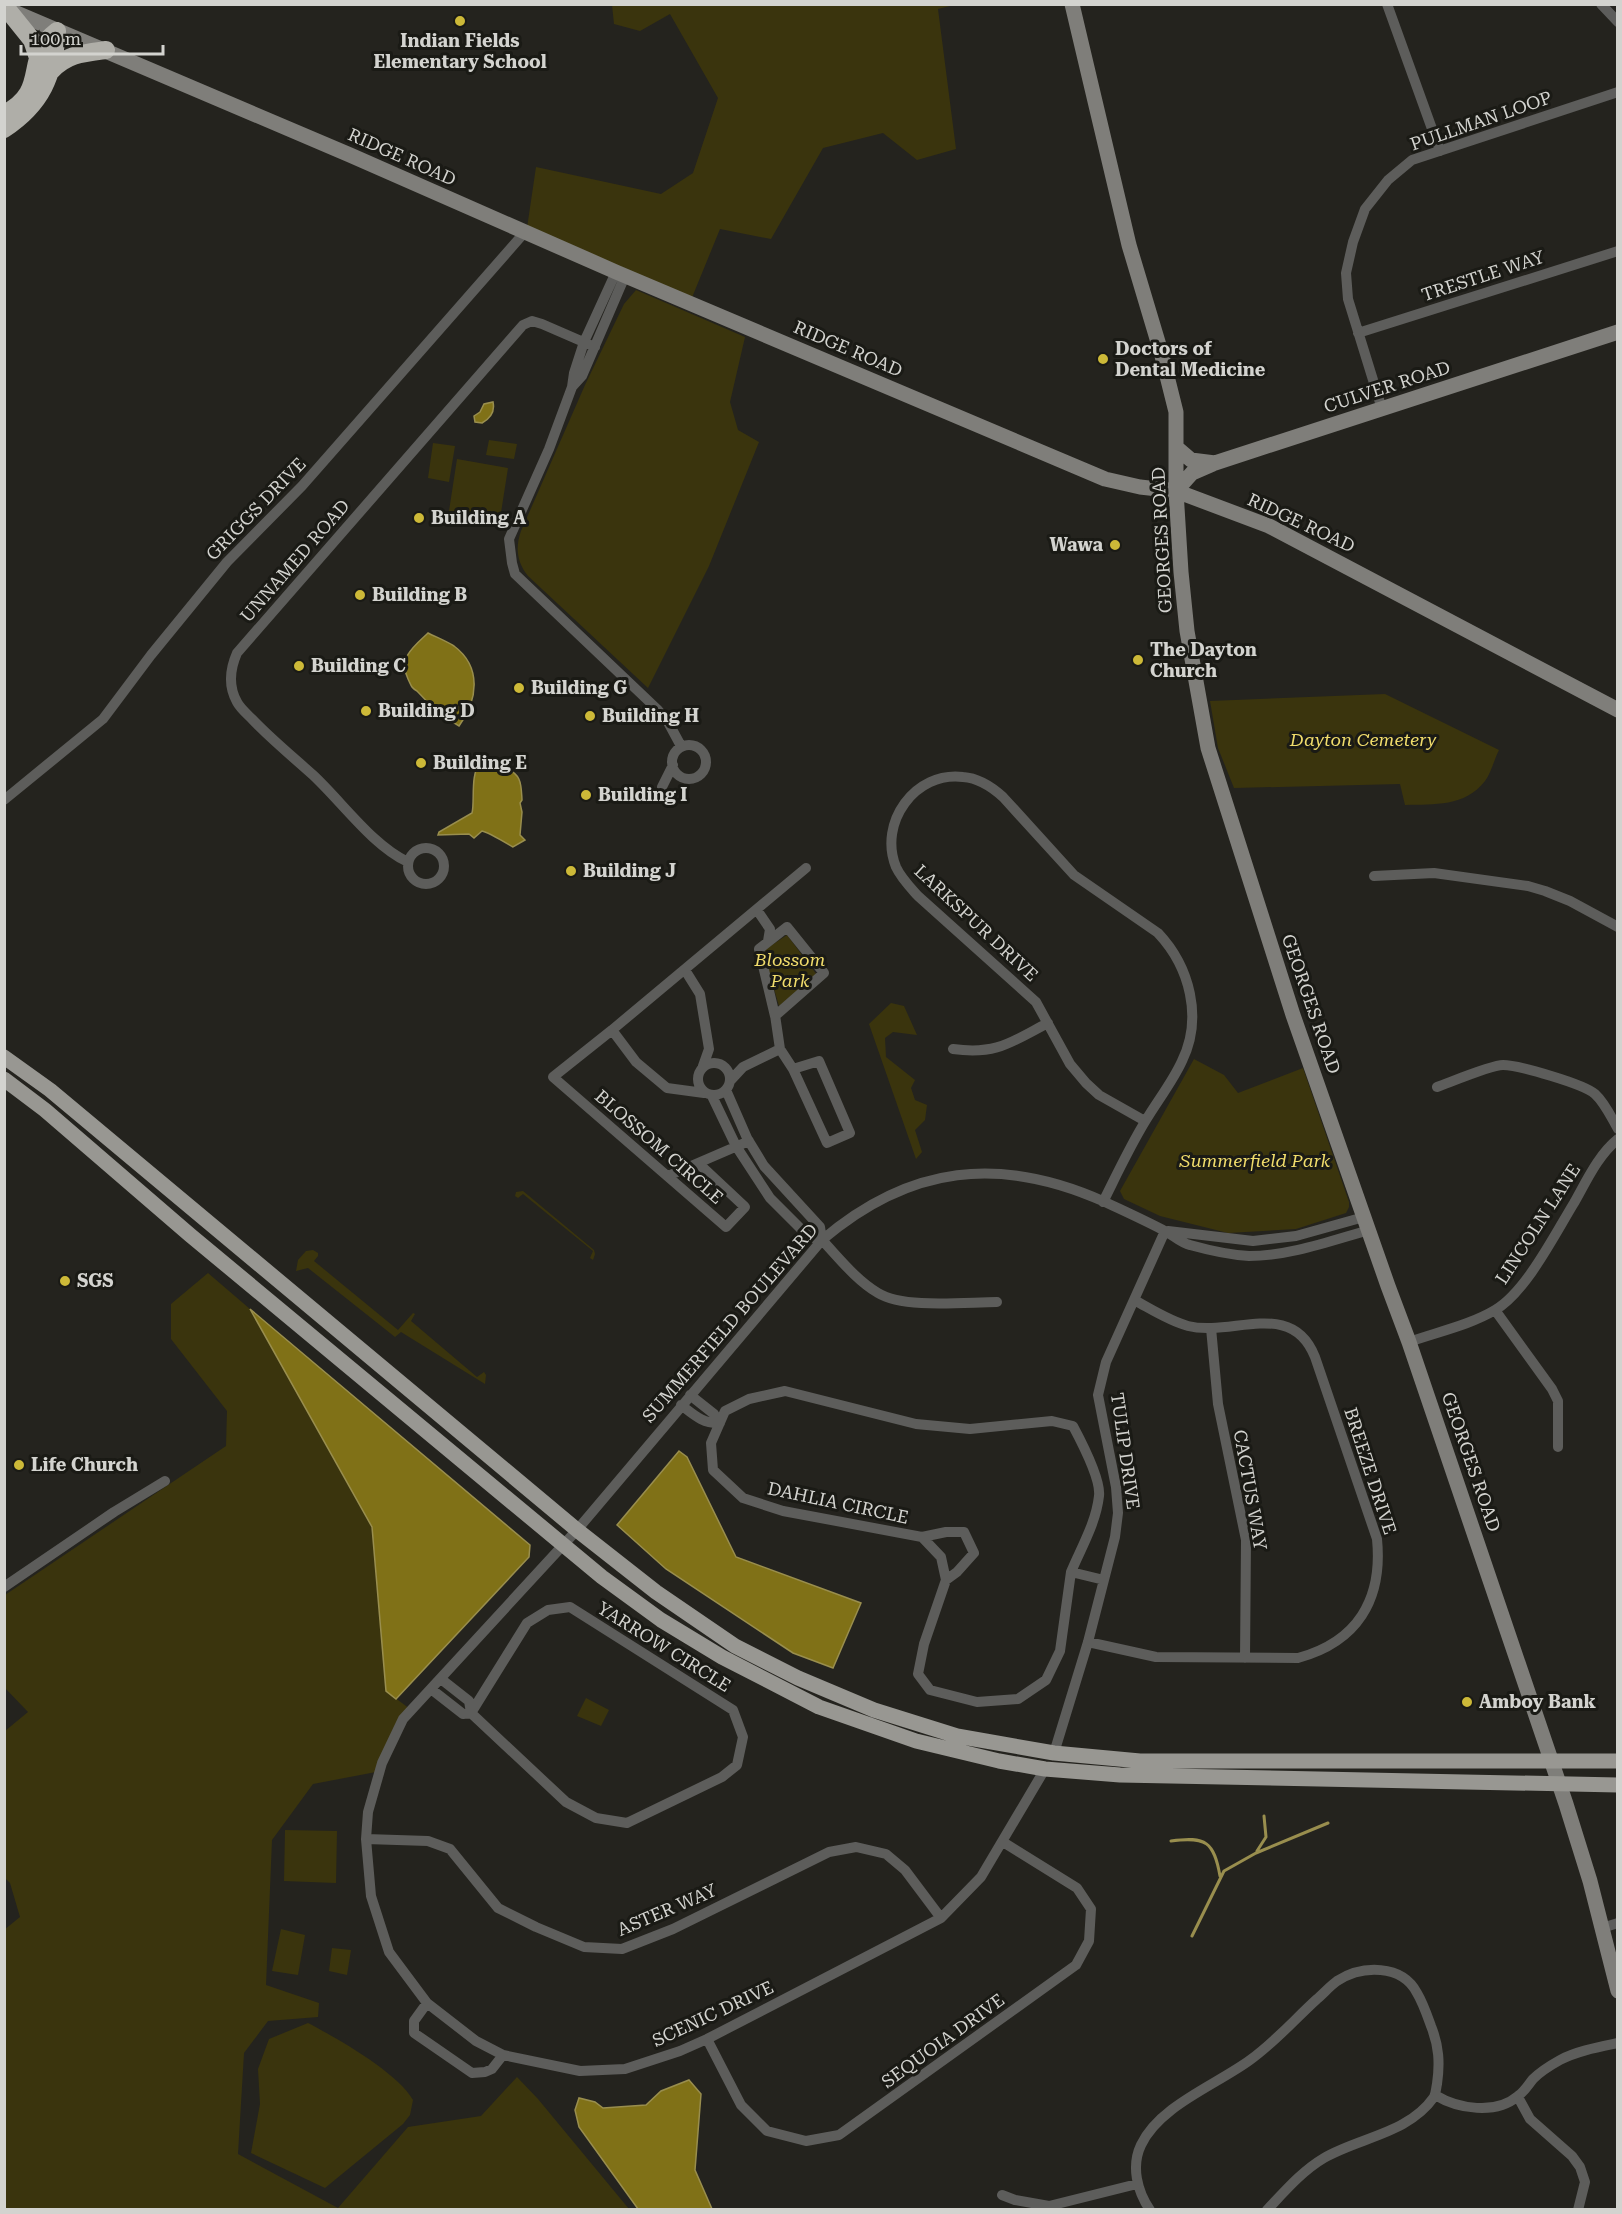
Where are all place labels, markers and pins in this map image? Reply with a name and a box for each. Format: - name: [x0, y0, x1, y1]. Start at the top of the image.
- marker: Indian Fields Elementary School: [453, 14, 467, 28]
- place label: Indian Fields Elementary School: [373, 30, 547, 72]
- place label: Doctors of Dental Medicine: [1115, 338, 1266, 380]
- marker: Doctors of Dental Medicine: [1096, 352, 1110, 366]
- place label: Building A: [431, 507, 526, 528]
- marker: Building A: [412, 511, 426, 525]
- place label: Wawa: [1049, 534, 1103, 555]
- marker: Wawa: [1108, 538, 1122, 552]
- place label: Building B: [372, 584, 467, 605]
- marker: Building B: [353, 588, 367, 602]
- place label: The Dayton Church: [1150, 639, 1257, 681]
- marker: The Dayton Church: [1131, 653, 1145, 667]
- place label: Building C: [311, 655, 406, 676]
- marker: Building C: [292, 659, 306, 673]
- place label: Building G: [531, 677, 627, 698]
- marker: Building G: [512, 681, 526, 695]
- place label: Building D: [378, 700, 475, 721]
- marker: Building D: [359, 704, 373, 718]
- place label: Building H: [602, 705, 699, 726]
- marker: Building H: [583, 709, 597, 723]
- place label: Building E: [433, 752, 527, 773]
- marker: Building E: [414, 756, 428, 770]
- place label: Building I: [598, 784, 687, 805]
- marker: Building I: [579, 788, 593, 802]
- place label: Building J: [583, 860, 676, 881]
- marker: Building J: [564, 864, 578, 878]
- place label: SGS: [77, 1270, 114, 1291]
- marker: SGS: [58, 1274, 72, 1288]
- place label: Life Church: [31, 1454, 138, 1475]
- marker: Life Church: [12, 1458, 26, 1472]
- place label: Amboy Bank: [1479, 1691, 1596, 1712]
- marker: Amboy Bank: [1460, 1695, 1474, 1709]

